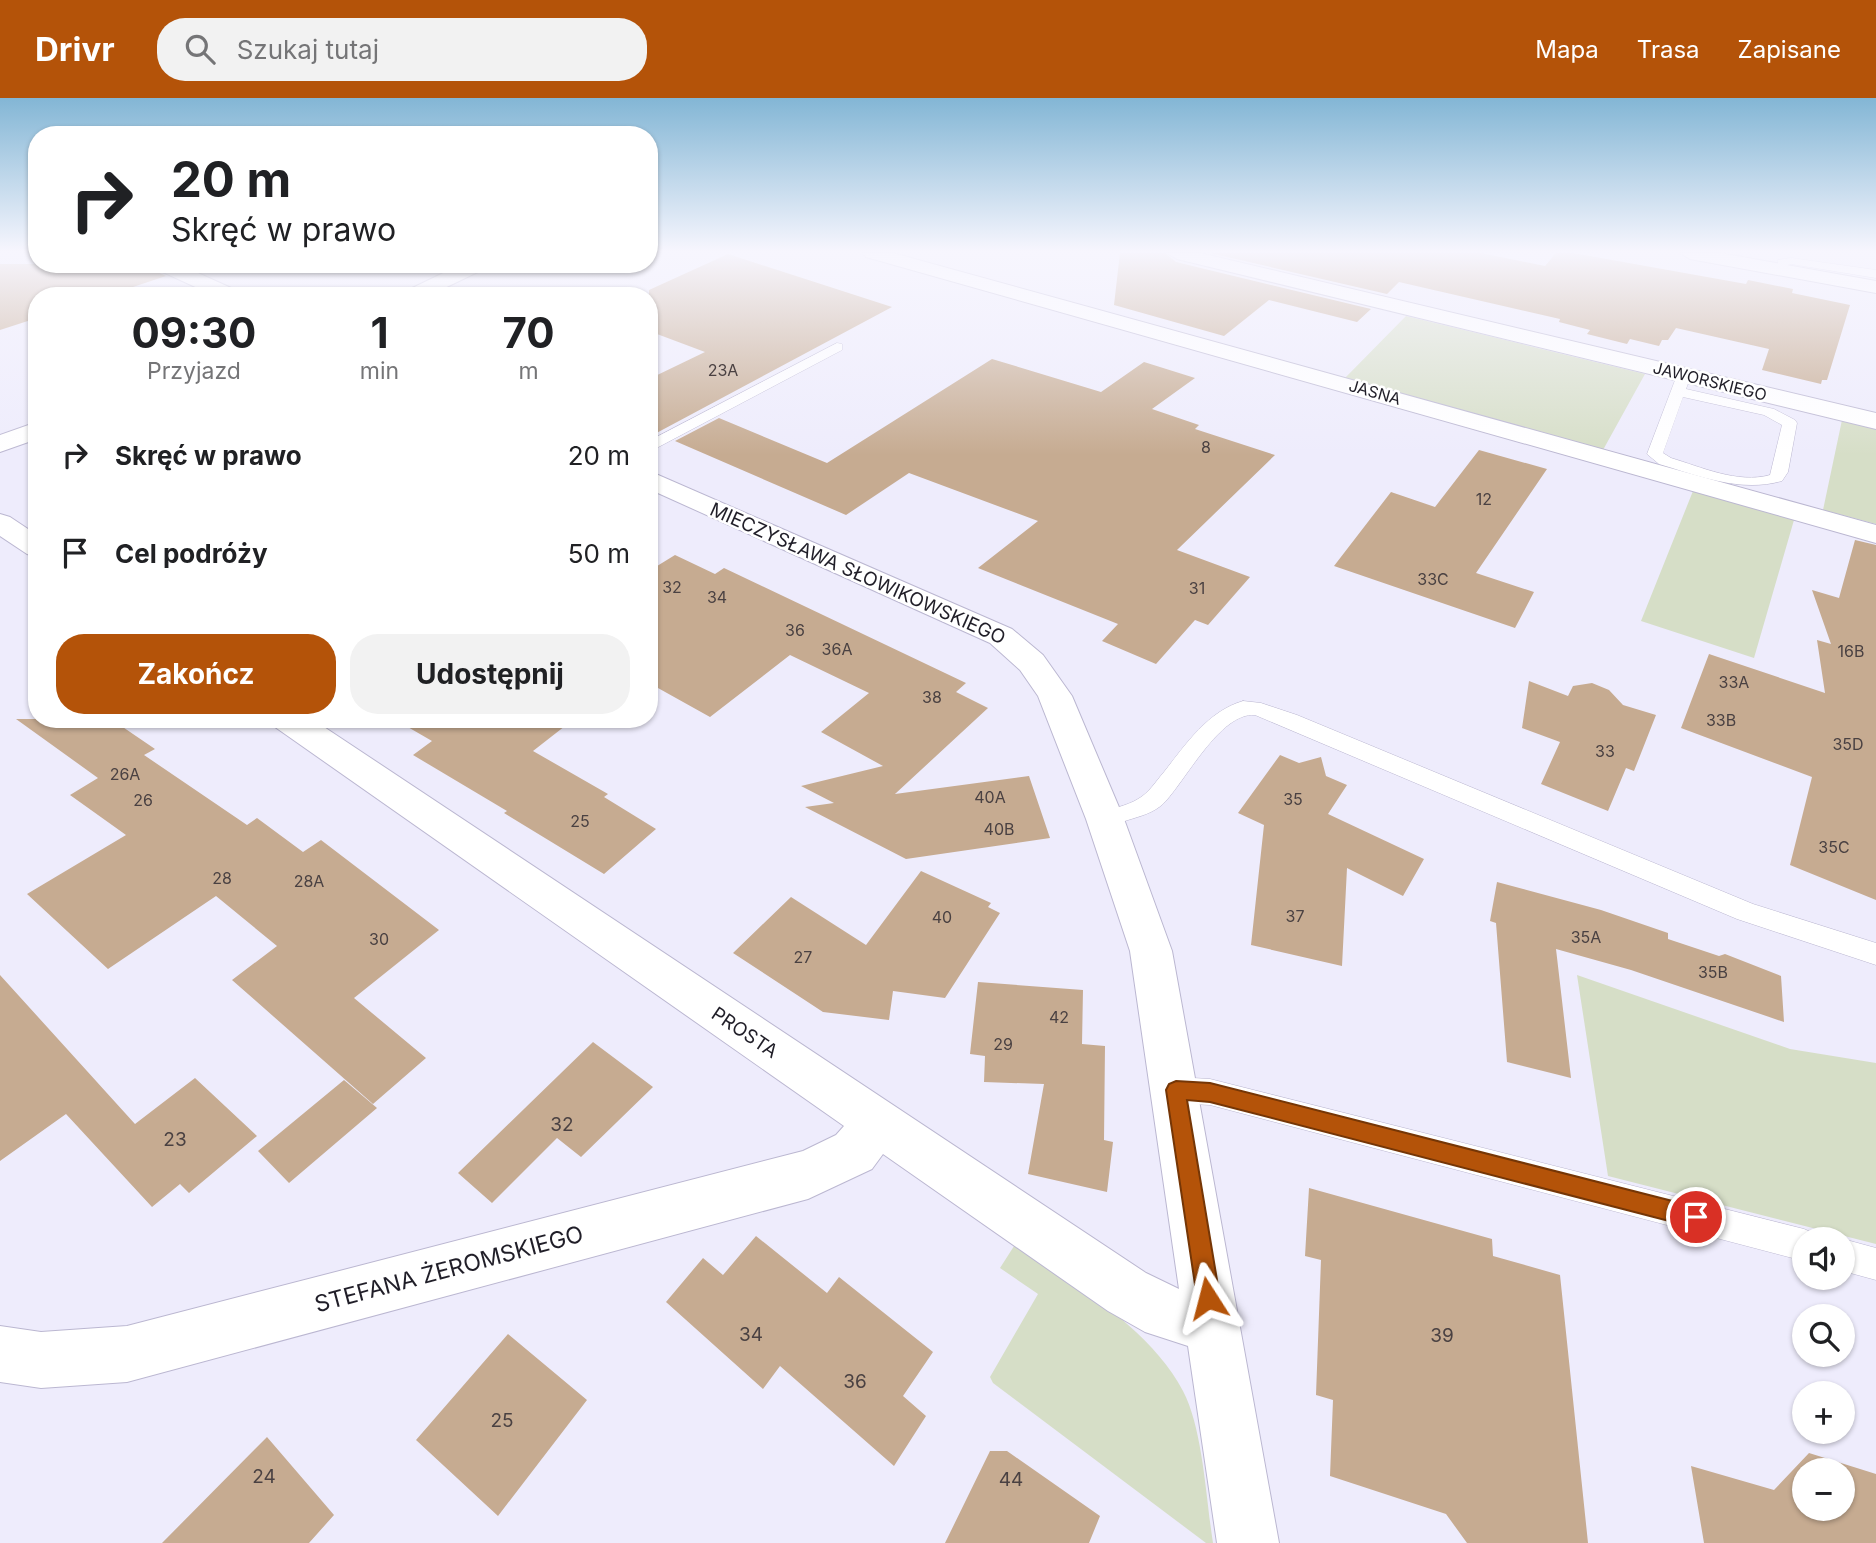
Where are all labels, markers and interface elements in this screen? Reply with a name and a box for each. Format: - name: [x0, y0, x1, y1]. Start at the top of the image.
- search box: [157, 18, 647, 81]
- text: Drivr: [35, 29, 115, 69]
- icon: search: [181, 30, 219, 68]
- text: Szukaj tutaj: [237, 34, 379, 65]
- text: Mapa: [1535, 35, 1599, 64]
- text: Trasa: [1637, 35, 1700, 64]
- text: Zapisane: [1738, 35, 1841, 64]
- text: 20 m: [171, 150, 291, 209]
- icon: right: [56, 154, 147, 245]
- text: Skręć w prawo: [171, 210, 396, 249]
- text: 09:30: [131, 307, 256, 358]
- text: 1: [370, 307, 389, 358]
- text: 70: [503, 307, 555, 358]
- text: Przyjazd: [147, 357, 241, 385]
- text: min: [360, 357, 399, 385]
- text: m: [518, 357, 539, 385]
- street label: JAWORSKIEGO: [1651, 357, 1769, 405]
- house number: 23A: [708, 360, 738, 380]
- street label: JASNA: [1347, 375, 1403, 409]
- icon: right: [56, 436, 94, 474]
- house number: 8: [1201, 437, 1211, 457]
- text: Skręć w prawo: [115, 440, 302, 471]
- text: 20 m: [568, 440, 630, 471]
- house number: 12: [1476, 489, 1492, 509]
- street label: MIECZYSŁAWA SŁOWIKOWSKIEGO: [707, 498, 1009, 649]
- icon: arrive: [56, 534, 94, 572]
- text: Cel podróży: [115, 538, 268, 569]
- text: 50 m: [568, 538, 630, 569]
- house number: 33C: [1417, 569, 1449, 589]
- house number: 32: [662, 577, 682, 597]
- house number: 31: [1189, 578, 1205, 598]
- house number: 34: [707, 587, 727, 607]
- house number: 36: [785, 620, 805, 640]
- button: Zakończ: [56, 634, 336, 714]
- button: Udostępnij: [350, 634, 630, 714]
- house number: 36A: [822, 639, 852, 659]
- house number: 16B: [1838, 641, 1864, 661]
- house number: 33A: [1719, 672, 1749, 692]
- house number: 38: [922, 687, 942, 707]
- house number: 33B: [1706, 710, 1736, 730]
- house number: 35D: [1832, 734, 1864, 754]
- house number: 33: [1595, 741, 1615, 761]
- house number: 26A: [110, 764, 140, 784]
- house number: 40A: [974, 787, 1006, 807]
- house number: 35: [1283, 789, 1303, 809]
- house number: 26: [133, 790, 153, 810]
- house number: 25: [570, 811, 590, 831]
- house number: 40B: [984, 819, 1014, 839]
- house number: 35C: [1818, 837, 1850, 857]
- house number: 28: [212, 868, 232, 888]
- house number: 28A: [294, 871, 324, 891]
- house number: 37: [1286, 906, 1304, 926]
- house number: 40: [932, 907, 952, 927]
- house number: 35A: [1571, 927, 1601, 947]
- house number: 30: [369, 929, 389, 949]
- house number: 27: [794, 947, 812, 967]
- house number: 35B: [1698, 962, 1728, 982]
- street label: PROSTA: [707, 1002, 782, 1063]
- house number: 42: [1049, 1007, 1069, 1027]
- house number: 29: [993, 1034, 1013, 1054]
- house number: 32: [550, 1113, 574, 1136]
- house number: 23: [163, 1128, 187, 1151]
- pin: [1666, 1187, 1726, 1247]
- icon: arrive: [1677, 1198, 1715, 1236]
- street label: STEFANA ŻEROMSKIEGO: [312, 1220, 586, 1318]
- map controls: [1792, 1227, 1855, 1521]
- button: sound: [1792, 1227, 1855, 1290]
- position arrow: [1171, 1261, 1245, 1335]
- button: search: [1792, 1304, 1855, 1367]
- house number: 34: [739, 1323, 763, 1346]
- house number: 39: [1430, 1324, 1454, 1347]
- house number: 36: [843, 1370, 867, 1393]
- button: +: [1792, 1381, 1855, 1444]
- house number: 25: [490, 1409, 514, 1432]
- button: −: [1792, 1458, 1855, 1521]
- house number: 24: [252, 1465, 276, 1488]
- house number: 44: [999, 1468, 1023, 1491]

